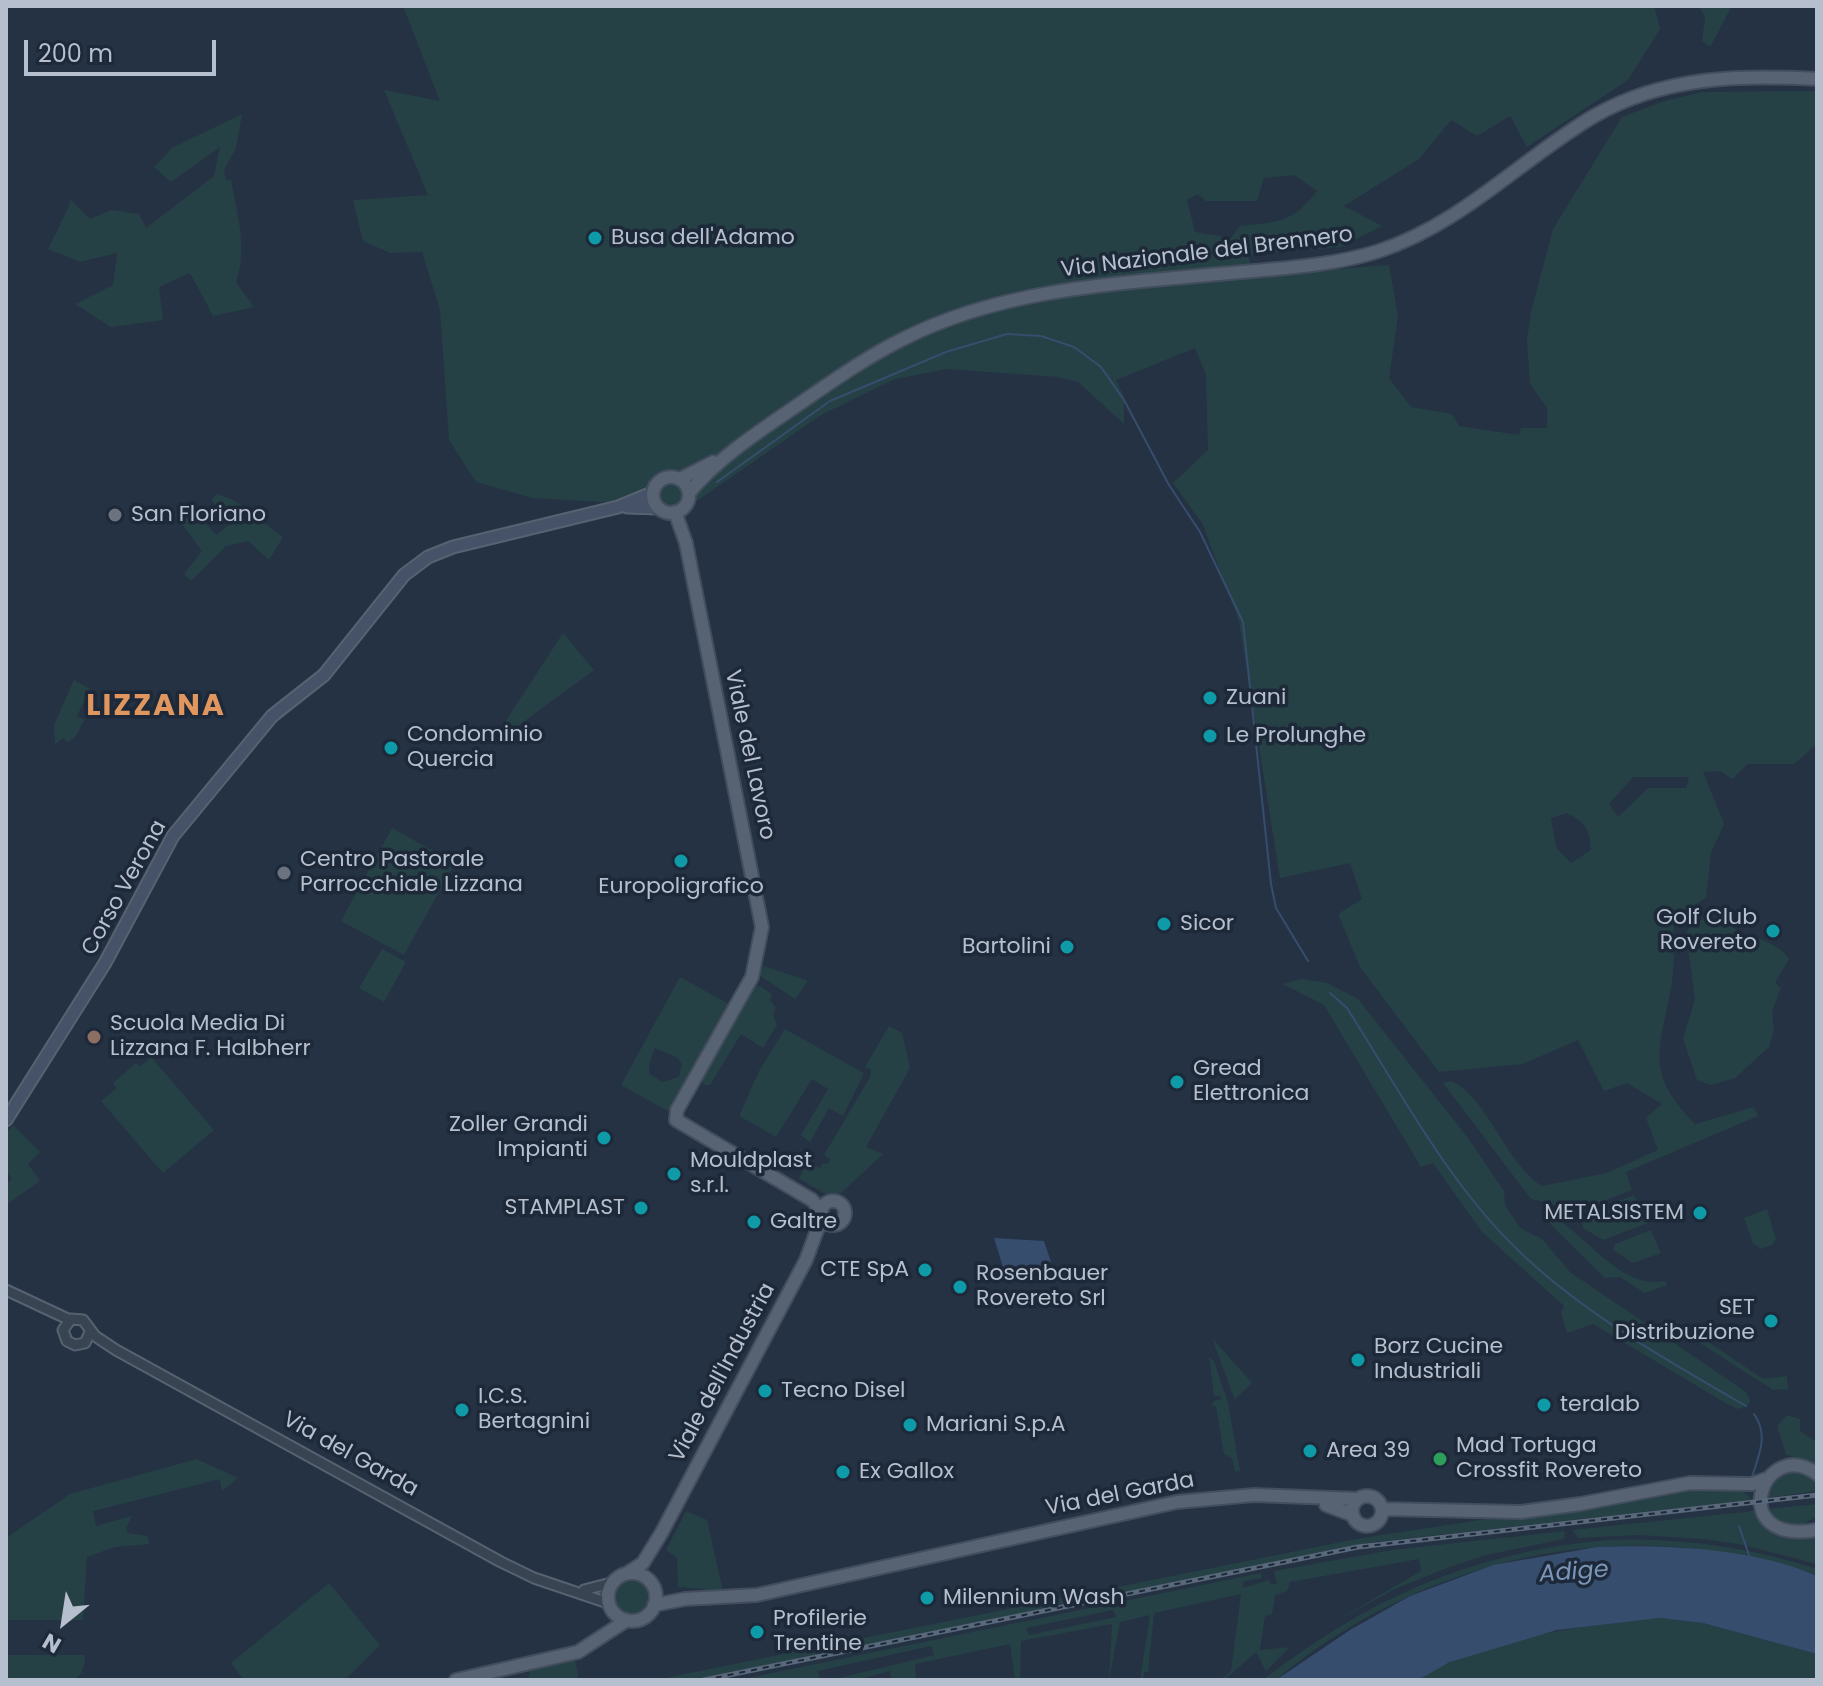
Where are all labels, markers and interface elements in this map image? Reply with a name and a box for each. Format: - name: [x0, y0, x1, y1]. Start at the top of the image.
- scale bar: [28, 24, 220, 74]
- text: 200 m: [38, 37, 113, 70]
- street label: Via Nazionale del Brennero: [1060, 222, 1354, 284]
- place label: Busa dell'Adamo: [611, 225, 795, 251]
- marker: Busa dell'Adamo: [586, 229, 604, 247]
- place label: San Floriano: [131, 502, 266, 528]
- marker: San Floriano: [106, 506, 124, 524]
- street label: Viale del Lavoro: [718, 668, 780, 842]
- place label: Zuani: [1226, 685, 1286, 711]
- district label: LIZZANA: [86, 689, 226, 725]
- marker: Zuani: [1201, 689, 1219, 707]
- place label: Condominio Quercia: [407, 722, 543, 774]
- place label: Le Prolunghe: [1226, 723, 1366, 749]
- marker: Le Prolunghe: [1201, 727, 1219, 745]
- marker: Condominio Quercia: [382, 739, 400, 757]
- street label: Corso Verona: [77, 816, 173, 960]
- place label: Centro Pastorale Parrocchiale Lizzana: [300, 847, 523, 898]
- marker: Europoligrafico: [672, 852, 690, 870]
- marker: Centro Pastorale Parrocchiale Lizzana: [275, 864, 293, 882]
- place label: Europoligrafico: [598, 874, 764, 900]
- place label: Golf Club Rovereto: [1656, 905, 1757, 956]
- place label: Sicor: [1180, 911, 1234, 937]
- marker: Sicor: [1155, 915, 1173, 933]
- marker: Golf Club Rovereto: [1764, 922, 1782, 940]
- place label: Bartolini: [962, 934, 1051, 960]
- marker: Bartolini: [1058, 938, 1076, 956]
- place label: Scuola Media Di Lizzana F. Halbherr: [110, 1011, 311, 1062]
- marker: Scuola Media Di Lizzana F. Halbherr: [85, 1028, 103, 1046]
- place label: Gread Elettronica: [1193, 1056, 1309, 1108]
- marker: Gread Elettronica: [1168, 1073, 1186, 1091]
- place label: Zoller Grandi Impianti: [449, 1112, 588, 1164]
- marker: Zoller Grandi Impianti: [595, 1129, 613, 1147]
- place label: Mouldplast s.r.l.: [690, 1148, 812, 1200]
- marker: Mouldplast s.r.l.: [665, 1165, 683, 1183]
- place label: STAMPLAST: [505, 1195, 625, 1221]
- marker: STAMPLAST: [632, 1199, 650, 1217]
- place label: METALSISTEM: [1544, 1200, 1684, 1226]
- marker: METALSISTEM: [1691, 1204, 1709, 1222]
- place label: Galtre: [770, 1209, 837, 1235]
- marker: Galtre: [745, 1213, 763, 1231]
- place label: CTE SpA: [820, 1257, 909, 1283]
- marker: CTE SpA: [916, 1261, 934, 1279]
- place label: Rosenbauer Rovereto Srl: [976, 1261, 1108, 1312]
- marker: Rosenbauer Rovereto Srl: [951, 1278, 969, 1296]
- street label: Viale dell'Industria: [665, 1279, 781, 1467]
- place label: SET Distribuzione: [1615, 1295, 1755, 1346]
- marker: SET Distribuzione: [1762, 1312, 1780, 1330]
- place label: Borz Cucine Industriali: [1374, 1334, 1503, 1386]
- marker: Borz Cucine Industriali: [1349, 1351, 1367, 1369]
- place label: Tecno Disel: [781, 1378, 905, 1404]
- marker: Tecno Disel: [756, 1382, 774, 1400]
- place label: I.C.S. Bertagnini: [478, 1384, 590, 1436]
- place label: teralab: [1560, 1392, 1640, 1418]
- marker: teralab: [1535, 1396, 1553, 1414]
- marker: I.C.S. Bertagnini: [453, 1401, 471, 1419]
- street label: Via del Garda: [278, 1407, 422, 1503]
- place label: Mariani S.p.A: [926, 1412, 1066, 1438]
- marker: Mariani S.p.A: [901, 1416, 919, 1434]
- place label: Mad Tortuga Crossfit Rovereto: [1456, 1433, 1642, 1484]
- place label: Area 39: [1326, 1438, 1410, 1464]
- marker: Area 39: [1301, 1442, 1319, 1460]
- marker: Mad Tortuga Crossfit Rovereto: [1431, 1450, 1449, 1468]
- place label: Ex Gallox: [859, 1459, 954, 1485]
- marker: Ex Gallox: [834, 1463, 852, 1481]
- street label: Via del Garda: [1043, 1468, 1197, 1522]
- water label: Adige: [1538, 1556, 1610, 1590]
- north arrow: [24, 1582, 104, 1662]
- place label: Milennium Wash: [943, 1585, 1124, 1611]
- marker: Milennium Wash: [918, 1589, 936, 1607]
- place label: Profilerie Trentine: [773, 1606, 867, 1658]
- marker: Profilerie Trentine: [748, 1623, 766, 1641]
- text: N: [37, 1626, 67, 1661]

